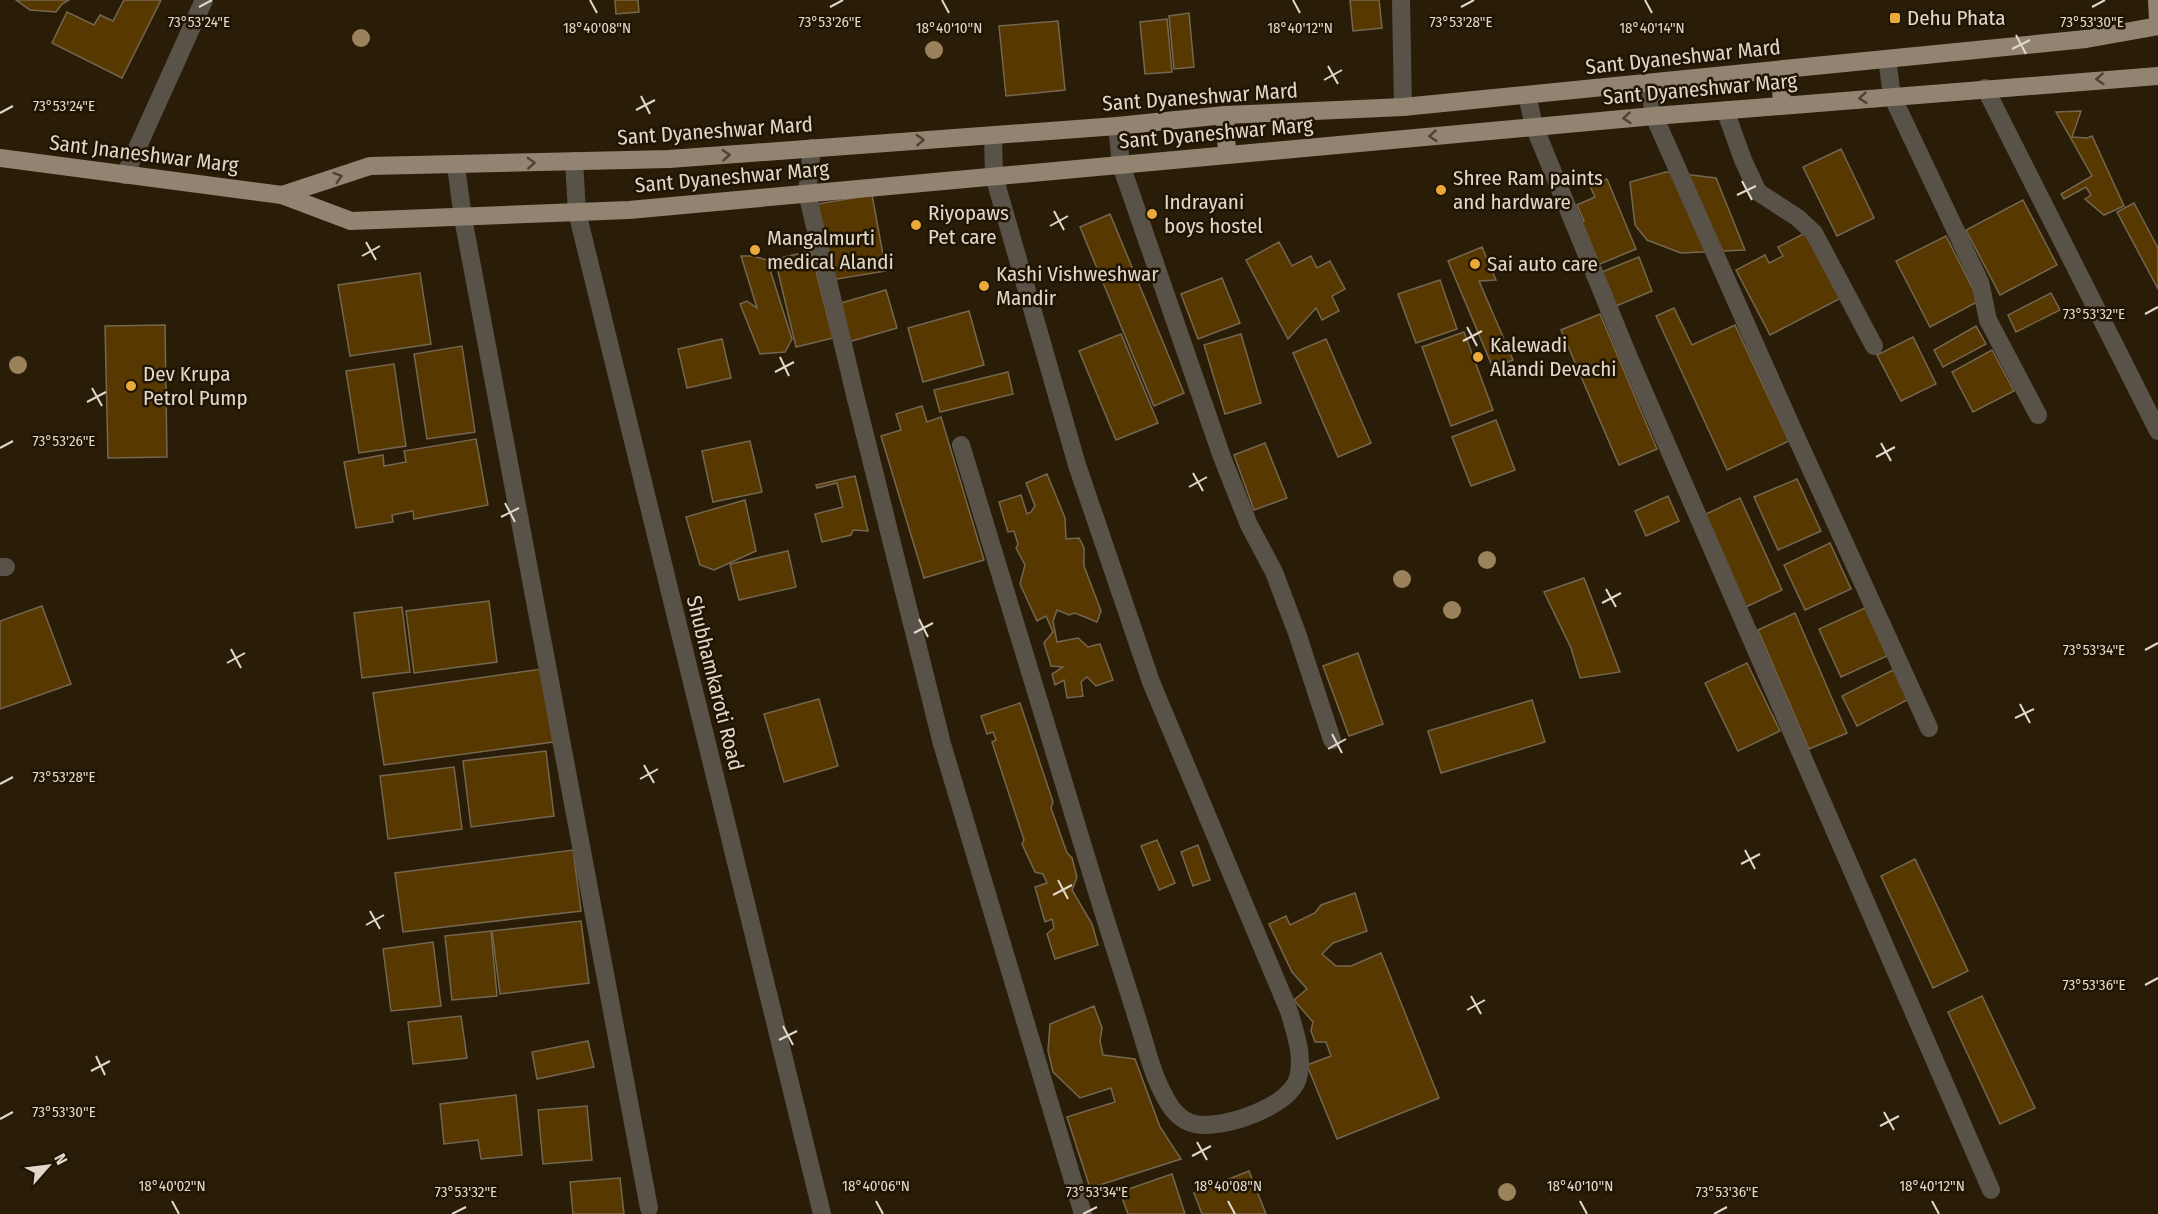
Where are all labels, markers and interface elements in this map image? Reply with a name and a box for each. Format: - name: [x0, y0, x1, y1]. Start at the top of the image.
- place label: Dehu Phata: [1907, 5, 2006, 31]
- marker: Dehu Phata: [1888, 11, 1902, 25]
- text: 73°53'24"E: [168, 13, 230, 31]
- text: 73°53'26"E: [799, 13, 861, 31]
- text: 73°53'28"E: [1430, 13, 1492, 31]
- text: 73°53'30"E: [2060, 13, 2124, 31]
- text: 18°40'08"N: [563, 19, 631, 37]
- text: 18°40'10"N: [916, 19, 982, 37]
- text: 18°40'12"N: [1267, 19, 1333, 37]
- text: 18°40'14"N: [1619, 19, 1685, 37]
- street label: Sant Dyaneshwar Mard: [1584, 34, 1782, 80]
- street label: Sant Dyaneshwar Marg: [1602, 68, 1798, 110]
- one-way arrow: [2095, 73, 2104, 86]
- street label: Sant Dyaneshwar Mard: [1101, 77, 1299, 117]
- one-way arrow: [1859, 91, 1868, 104]
- text: 73°53'24"E: [33, 97, 95, 115]
- street label: Sant Dyaneshwar Mard: [616, 111, 814, 151]
- one-way arrow: [1623, 111, 1632, 124]
- street label: Sant Dyaneshwar Marg: [1118, 112, 1314, 154]
- one-way arrow: [1428, 129, 1438, 142]
- street label: Sant Jnaneshwar Marg: [48, 130, 240, 179]
- one-way arrow: [916, 134, 925, 147]
- one-way arrow: [721, 149, 730, 162]
- street label: Sant Dyaneshwar Marg: [634, 156, 830, 198]
- one-way arrow: [527, 157, 536, 169]
- place label: Shree Ram paints and hardware: [1453, 165, 1603, 215]
- one-way arrow: [332, 171, 343, 184]
- marker: Shree Ram paints and hardware: [1434, 183, 1448, 197]
- place label: Indrayani boys hostel: [1164, 189, 1263, 239]
- place label: Riyopaws Pet care: [928, 200, 1009, 250]
- marker: Indrayani boys hostel: [1145, 207, 1159, 221]
- marker: Riyopaws Pet care: [909, 218, 923, 232]
- place label: Mangalmurti medical Alandi: [767, 225, 894, 275]
- marker: Mangalmurti medical Alandi: [748, 243, 762, 257]
- place label: Sai auto care: [1487, 251, 1598, 277]
- marker: Sai auto care: [1468, 257, 1482, 271]
- place label: Kashi Vishweshwar Mandir: [996, 261, 1159, 311]
- marker: Kashi Vishweshwar Mandir: [977, 279, 991, 293]
- text: 73°53'32"E: [2063, 305, 2125, 323]
- place label: Kalewadi Alandi Devachi: [1490, 332, 1617, 382]
- marker: Kalewadi Alandi Devachi: [1471, 350, 1485, 364]
- place label: Dev Krupa Petrol Pump: [143, 361, 248, 411]
- marker: Dev Krupa Petrol Pump: [124, 379, 138, 393]
- text: 73°53'26"E: [33, 432, 95, 450]
- street label: Shubhamkaroti Road: [681, 593, 749, 773]
- text: 73°53'34"E: [2063, 641, 2125, 659]
- text: 73°53'28"E: [33, 768, 95, 786]
- text: 73°53'36"E: [2063, 976, 2125, 994]
- text: 73°53'30"E: [32, 1103, 96, 1121]
- north arrow: [18, 1136, 78, 1196]
- text: N: [50, 1150, 71, 1168]
- text: 18°40'02"N: [138, 1177, 206, 1195]
- text: 18°40'06"N: [842, 1177, 910, 1195]
- text: 18°40'08"N: [1194, 1177, 1262, 1195]
- text: 18°40'10"N: [1547, 1177, 1613, 1195]
- text: 18°40'12"N: [1899, 1177, 1965, 1195]
- text: 73°53'32"E: [435, 1183, 497, 1201]
- text: 73°53'34"E: [1066, 1183, 1128, 1201]
- text: 73°53'36"E: [1696, 1183, 1758, 1201]

